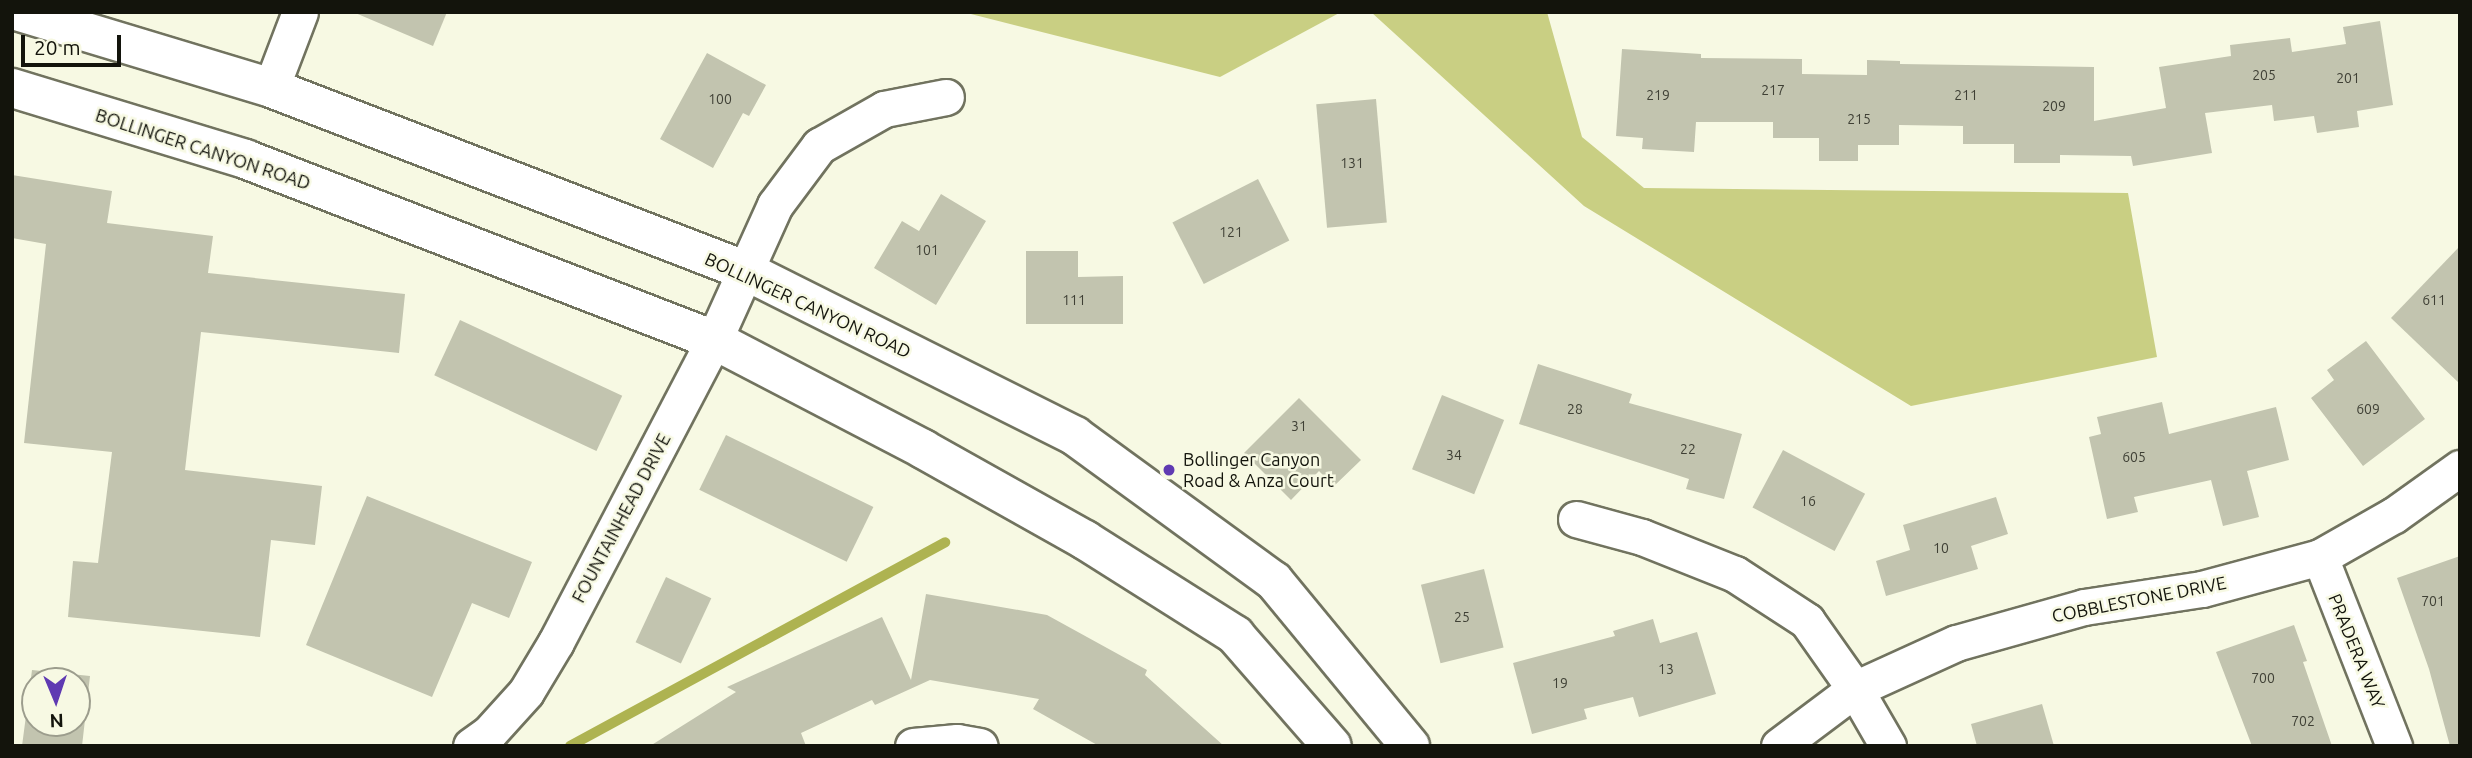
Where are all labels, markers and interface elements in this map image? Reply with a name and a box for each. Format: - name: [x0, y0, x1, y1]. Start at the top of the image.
- scale bar: [24, 21, 124, 65]
- text: 20 m: [34, 35, 81, 59]
- house number: 205: [2252, 67, 2276, 83]
- house number: 201: [2336, 70, 2360, 86]
- house number: 217: [1761, 82, 1785, 98]
- house number: 219: [1646, 87, 1670, 103]
- house number: 211: [1954, 87, 1978, 103]
- house number: 100: [708, 91, 732, 107]
- house number: 209: [2042, 98, 2066, 114]
- street label: BOLLINGER CANYON ROAD: [93, 104, 313, 194]
- house number: 215: [1847, 111, 1871, 127]
- house number: 131: [1340, 155, 1364, 171]
- house number: 121: [1219, 224, 1243, 240]
- house number: 101: [915, 242, 939, 258]
- street label: BOLLINGER CANYON ROAD: [702, 248, 914, 362]
- house number: 111: [1062, 292, 1086, 308]
- house number: 611: [2422, 292, 2446, 308]
- house number: 28: [1567, 401, 1583, 417]
- house number: 609: [2356, 401, 2380, 417]
- house number: 31: [1291, 418, 1307, 434]
- street label: FOUNTAINHEAD DRIVE: [567, 430, 675, 606]
- house number: 22: [1680, 441, 1696, 457]
- house number: 34: [1446, 447, 1462, 463]
- place label: Bollinger Canyon Road & Anza Court: [1183, 449, 1334, 491]
- house number: 605: [2122, 449, 2146, 465]
- marker: Bollinger Canyon Road & Anza Court: [1161, 462, 1177, 478]
- house number: 16: [1800, 493, 1816, 509]
- house number: 10: [1933, 540, 1949, 556]
- street label: COBBLESTONE DRIVE: [2050, 571, 2228, 627]
- street label: PRADERA WAY: [2324, 590, 2390, 712]
- house number: 701: [2421, 593, 2445, 609]
- house number: 25: [1454, 609, 1470, 625]
- house number: 13: [1658, 661, 1674, 677]
- north arrow: [21, 667, 91, 737]
- house number: 700: [2251, 670, 2275, 686]
- house number: 19: [1552, 675, 1568, 691]
- text: N: [49, 710, 64, 732]
- house number: 702: [2291, 713, 2315, 729]

